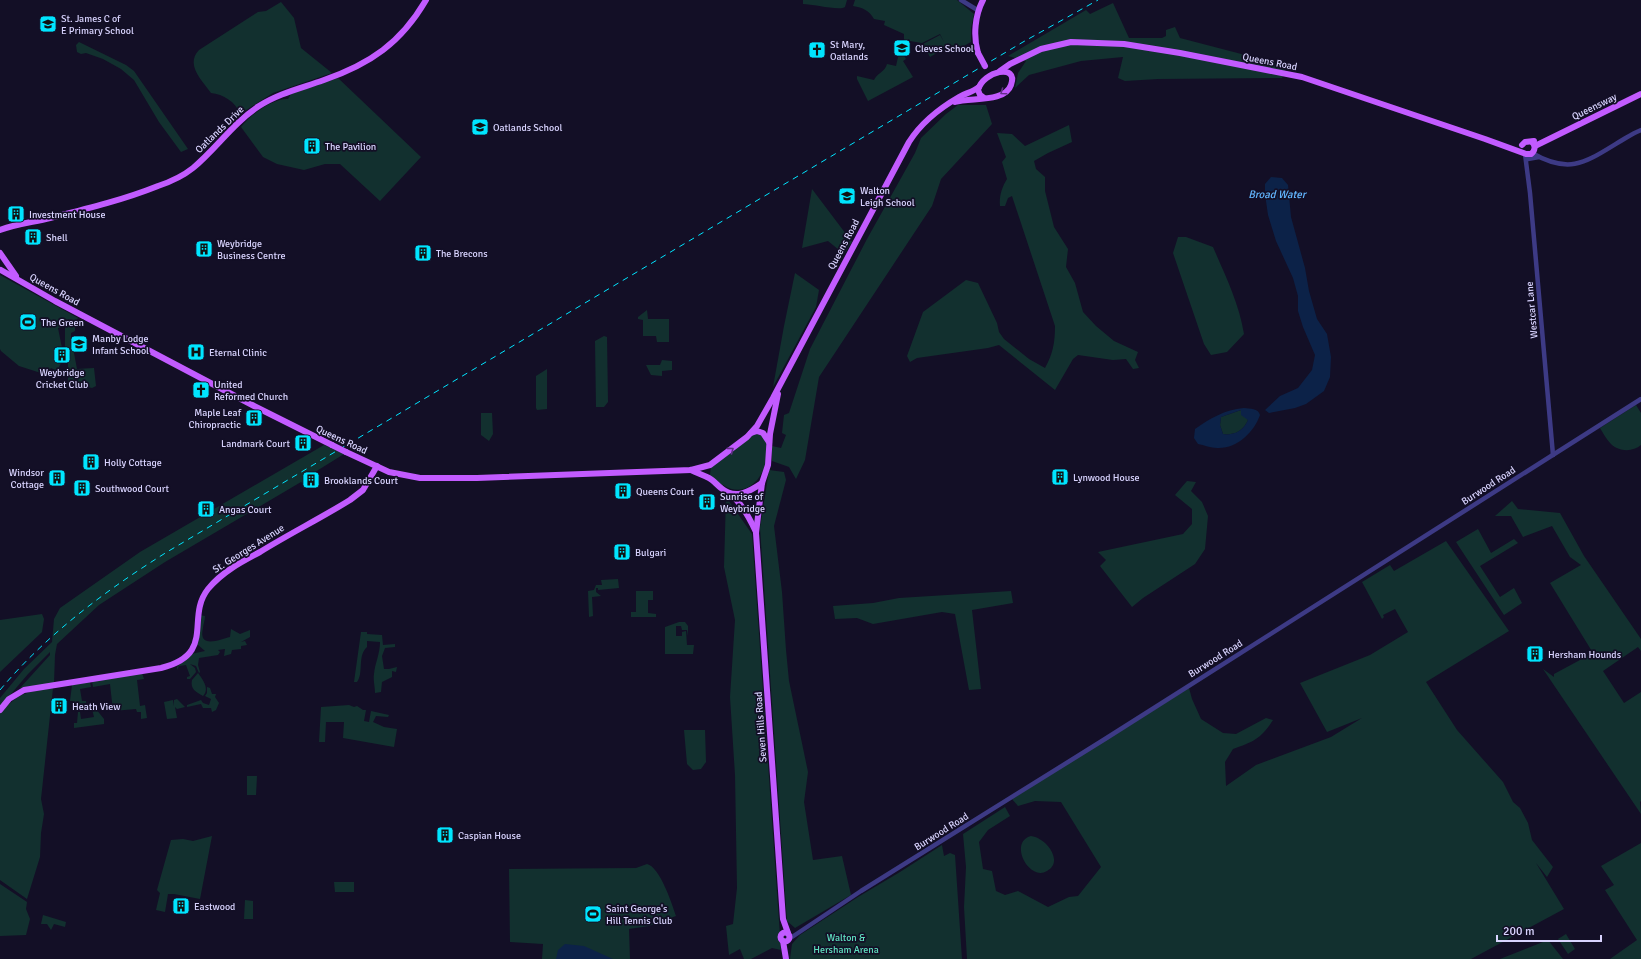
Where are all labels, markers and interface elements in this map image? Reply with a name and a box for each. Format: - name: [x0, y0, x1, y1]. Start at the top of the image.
- place label: St. James C of E Primary School: [61, 13, 134, 37]
- school or university icon: St. James C of E Primary School: [38, 14, 58, 34]
- school or university icon: Cleves School: [892, 38, 912, 58]
- place label: St Mary, Oatlands: [830, 39, 869, 63]
- church icon: St Mary, Oatlands: [807, 40, 827, 60]
- place label: Cleves School: [915, 43, 974, 55]
- street label: Queens Road: [1241, 51, 1298, 73]
- one-way arrow: [1001, 87, 1008, 94]
- street label: Queensway: [1570, 91, 1619, 123]
- street label: Oatlands Drive: [193, 104, 246, 156]
- school or university icon: Oatlands School: [470, 117, 490, 137]
- place label: Oatlands School: [493, 122, 562, 134]
- building icon: The Pavilion: [302, 136, 322, 156]
- place label: The Pavilion: [325, 141, 376, 153]
- place label: Walton Leigh School: [860, 185, 915, 209]
- school or university icon: Walton Leigh School: [837, 186, 857, 206]
- water label: Broad Water: [1248, 188, 1308, 201]
- building icon: Investment House: [6, 204, 26, 224]
- place label: Investment House: [29, 209, 105, 221]
- street label: Queens Road: [826, 217, 862, 272]
- building icon: Shell: [23, 227, 43, 247]
- place label: Shell: [46, 232, 68, 244]
- place label: Weybridge Business Centre: [217, 238, 285, 262]
- building icon: Weybridge Business Centre: [194, 239, 214, 259]
- building icon: The Brecons: [413, 243, 433, 263]
- place label: The Brecons: [436, 248, 488, 260]
- street label: Queens Road: [27, 271, 82, 309]
- street label: Westcar Lane: [1524, 281, 1540, 339]
- sports icon: The Green: [18, 312, 38, 332]
- place label: The Green: [41, 317, 84, 329]
- place label: Manby Lodge Infant School: [92, 333, 149, 357]
- school or university icon: Manby Lodge Infant School: [69, 334, 89, 354]
- hospital icon: Eternal Clinic: [186, 342, 206, 362]
- building icon: Weybridge Cricket Club: [52, 345, 72, 365]
- place label: Eternal Clinic: [209, 347, 267, 359]
- place label: Weybridge Cricket Club: [36, 367, 88, 391]
- place label: United Reformed Church: [214, 379, 288, 403]
- church icon: United Reformed Church: [191, 380, 211, 400]
- place label: Maple Leaf Chiropractic: [188, 407, 242, 431]
- building icon: Maple Leaf Chiropractic: [244, 408, 264, 428]
- street label: Queens Road: [314, 423, 369, 457]
- building icon: Landmark Court: [293, 433, 313, 453]
- place label: Landmark Court: [221, 438, 290, 450]
- one-way arrow: [726, 447, 733, 454]
- building icon: Holly Cottage: [81, 452, 101, 472]
- place label: Holly Cottage: [104, 457, 162, 469]
- street label: Burwood Road: [1459, 464, 1518, 508]
- place label: Windsor Cottage: [9, 467, 44, 491]
- building icon: Lynwood House: [1050, 467, 1070, 487]
- building icon: Windsor Cottage: [47, 468, 67, 488]
- building icon: Brooklands Court: [301, 470, 321, 490]
- place label: Lynwood House: [1073, 472, 1140, 484]
- place label: Brooklands Court: [324, 475, 399, 487]
- building icon: Southwood Court: [72, 478, 92, 498]
- building icon: Queens Court: [613, 481, 633, 501]
- place label: Southwood Court: [95, 483, 170, 495]
- place label: Queens Court: [636, 486, 695, 498]
- place label: Sunrise of Weybridge: [720, 491, 765, 515]
- building icon: Sunrise of Weybridge: [697, 492, 717, 512]
- building icon: Angas Court: [196, 499, 216, 519]
- place label: Angas Court: [219, 504, 272, 516]
- street label: St. Georges Avenue: [210, 522, 287, 576]
- building icon: Bulgari: [612, 542, 632, 562]
- place label: Bulgari: [635, 547, 666, 559]
- street label: Burwood Road: [1186, 637, 1245, 680]
- building icon: Hersham Hounds: [1525, 644, 1545, 664]
- place label: Hersham Hounds: [1548, 649, 1622, 661]
- street label: Seven Hills Road: [753, 691, 769, 763]
- building icon: Heath View: [49, 696, 69, 716]
- place label: Heath View: [72, 701, 121, 713]
- street label: Burwood Road: [912, 810, 971, 853]
- building icon: Caspian House: [435, 825, 455, 845]
- place label: Caspian House: [458, 830, 521, 842]
- building icon: Eastwood: [171, 896, 191, 916]
- place label: Eastwood: [194, 901, 235, 913]
- place label: Saint George's Hill Tennis Club: [606, 903, 672, 927]
- sports icon: Saint George's Hill Tennis Club: [583, 904, 603, 924]
- scale bar: [1497, 917, 1601, 943]
- text: 200 m: [1503, 924, 1535, 939]
- park label: Walton & Hersham Arena: [813, 932, 879, 956]

